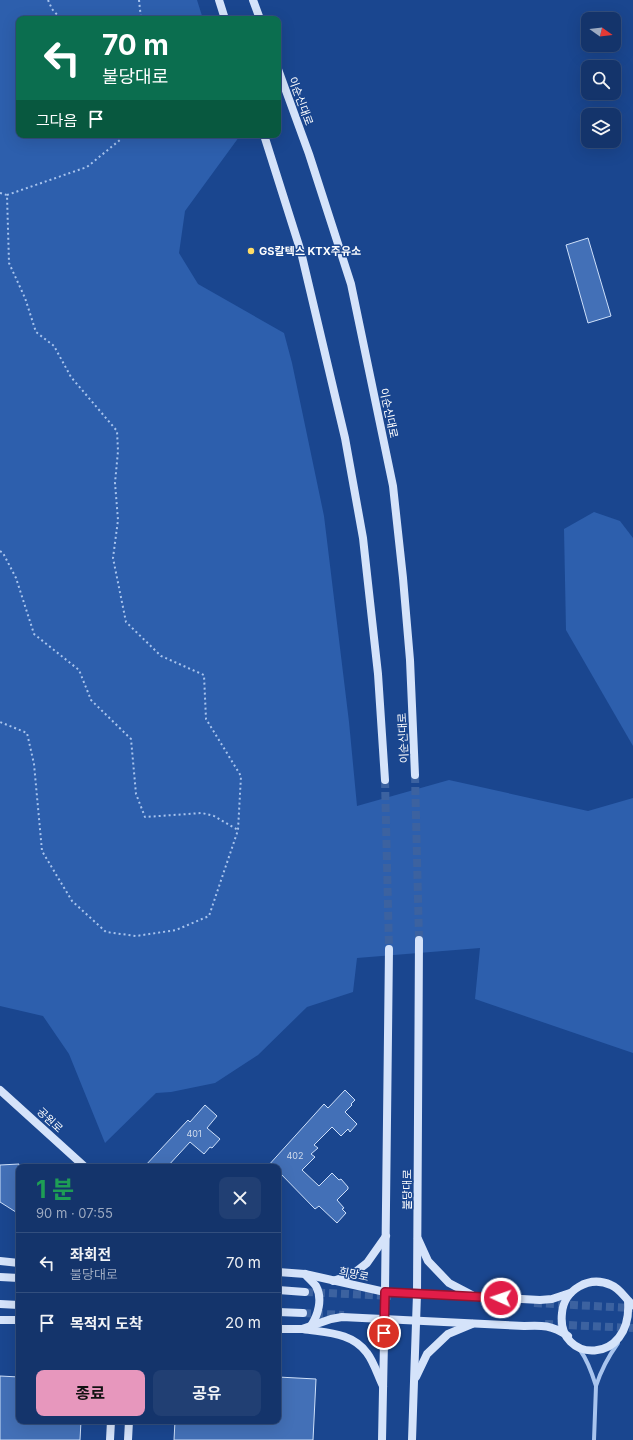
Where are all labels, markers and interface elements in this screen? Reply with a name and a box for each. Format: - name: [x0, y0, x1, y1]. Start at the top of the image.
- north arrow: [581, 12, 621, 52]
- map controls: [581, 12, 621, 148]
- text: 70 m: [102, 28, 169, 62]
- icon: left: [36, 32, 88, 84]
- button: search: [581, 60, 621, 100]
- text: 불당대로: [102, 66, 168, 87]
- street label: 이순신대로: [286, 75, 316, 127]
- icon: arrive: [85, 108, 107, 130]
- button: layers: [581, 108, 621, 148]
- text: 그다음: [36, 111, 77, 130]
- place label: GS칼텍스 KTX주유소: [259, 244, 361, 258]
- marker: GS칼텍스 KTX주유소: [246, 246, 256, 256]
- street label: 이순신대로: [377, 387, 401, 439]
- street label: 이순신대로: [395, 712, 411, 764]
- street label: 공원로: [34, 1105, 66, 1135]
- house number: 401: [186, 1128, 202, 1139]
- house number: 402: [287, 1150, 303, 1161]
- street label: 불당대로: [400, 1170, 414, 1210]
- text: 1 분: [36, 1175, 74, 1204]
- button: close: [219, 1177, 261, 1219]
- text: 90 m · 07:55: [36, 1205, 113, 1221]
- text: 좌회전: [70, 1245, 111, 1264]
- icon: left: [36, 1252, 58, 1274]
- text: 70 m: [226, 1253, 261, 1272]
- street label: 희망로: [338, 1264, 370, 1284]
- text: 불당대로: [70, 1266, 118, 1282]
- position arrow: [480, 1277, 522, 1319]
- icon: arrive: [36, 1312, 58, 1334]
- text: 20 m: [225, 1313, 261, 1332]
- text: 목적지 도착: [70, 1314, 143, 1333]
- pin: [367, 1316, 401, 1350]
- icon: arrive: [373, 1322, 395, 1344]
- button: 종료: [36, 1370, 145, 1416]
- button: 공유: [153, 1370, 261, 1416]

